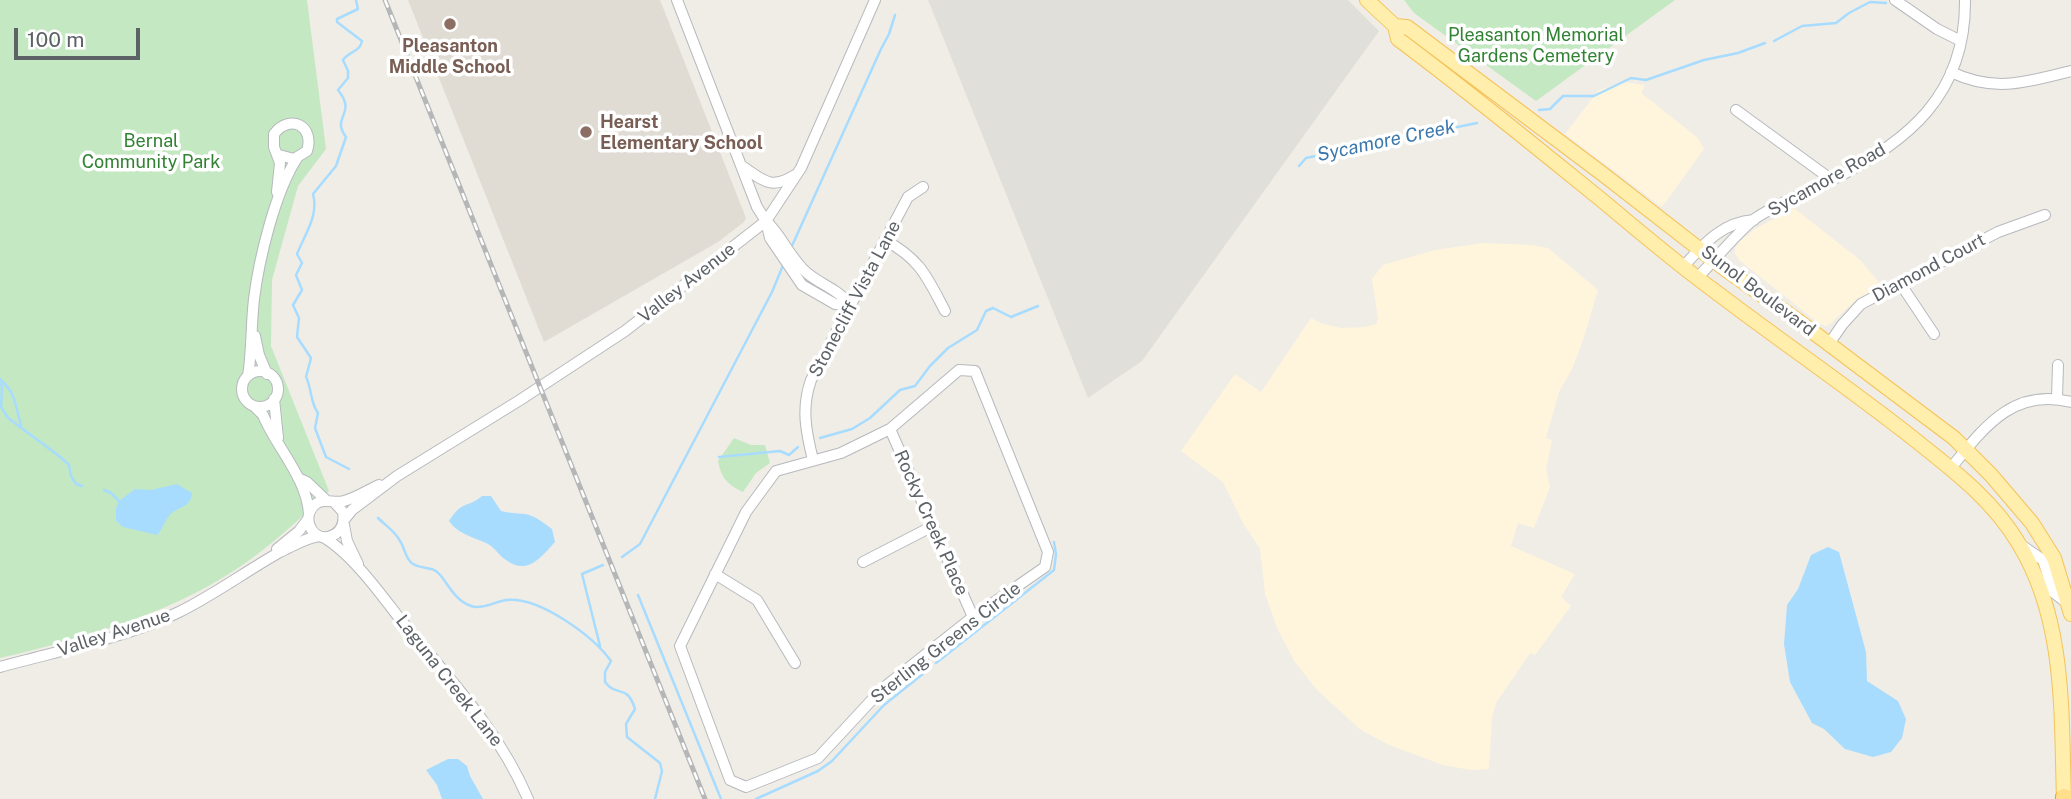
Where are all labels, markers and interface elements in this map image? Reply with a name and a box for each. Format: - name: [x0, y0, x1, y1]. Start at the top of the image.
- scale bar: [18, 14, 144, 58]
- marker: Pleasanton Middle School: [442, 16, 458, 32]
- park label: Pleasanton Memorial Gardens Cemetery: [1448, 24, 1624, 66]
- text: 100 m: [27, 27, 84, 52]
- place label: Pleasanton Middle School: [389, 35, 511, 78]
- place label: Hearst Elementary School: [600, 111, 763, 154]
- water label: Sycamore Creek: [1315, 115, 1457, 167]
- marker: Hearst Elementary School: [578, 124, 594, 140]
- park label: Bernal Community Park: [82, 130, 220, 172]
- street label: Sycamore Road: [1764, 139, 1890, 221]
- street label: Stonecliff Vista Lane: [805, 217, 905, 381]
- street label: Diamond Court: [1869, 229, 1989, 307]
- street label: Valley Avenue: [634, 238, 740, 328]
- street label: Sunol Boulevard: [1697, 241, 1819, 341]
- street label: Rocky Creek Place: [889, 447, 973, 599]
- street label: Sterling Greens Circle: [867, 578, 1025, 708]
- street label: Valley Avenue: [55, 605, 173, 661]
- street label: Laguna Creek Lane: [391, 611, 507, 751]

